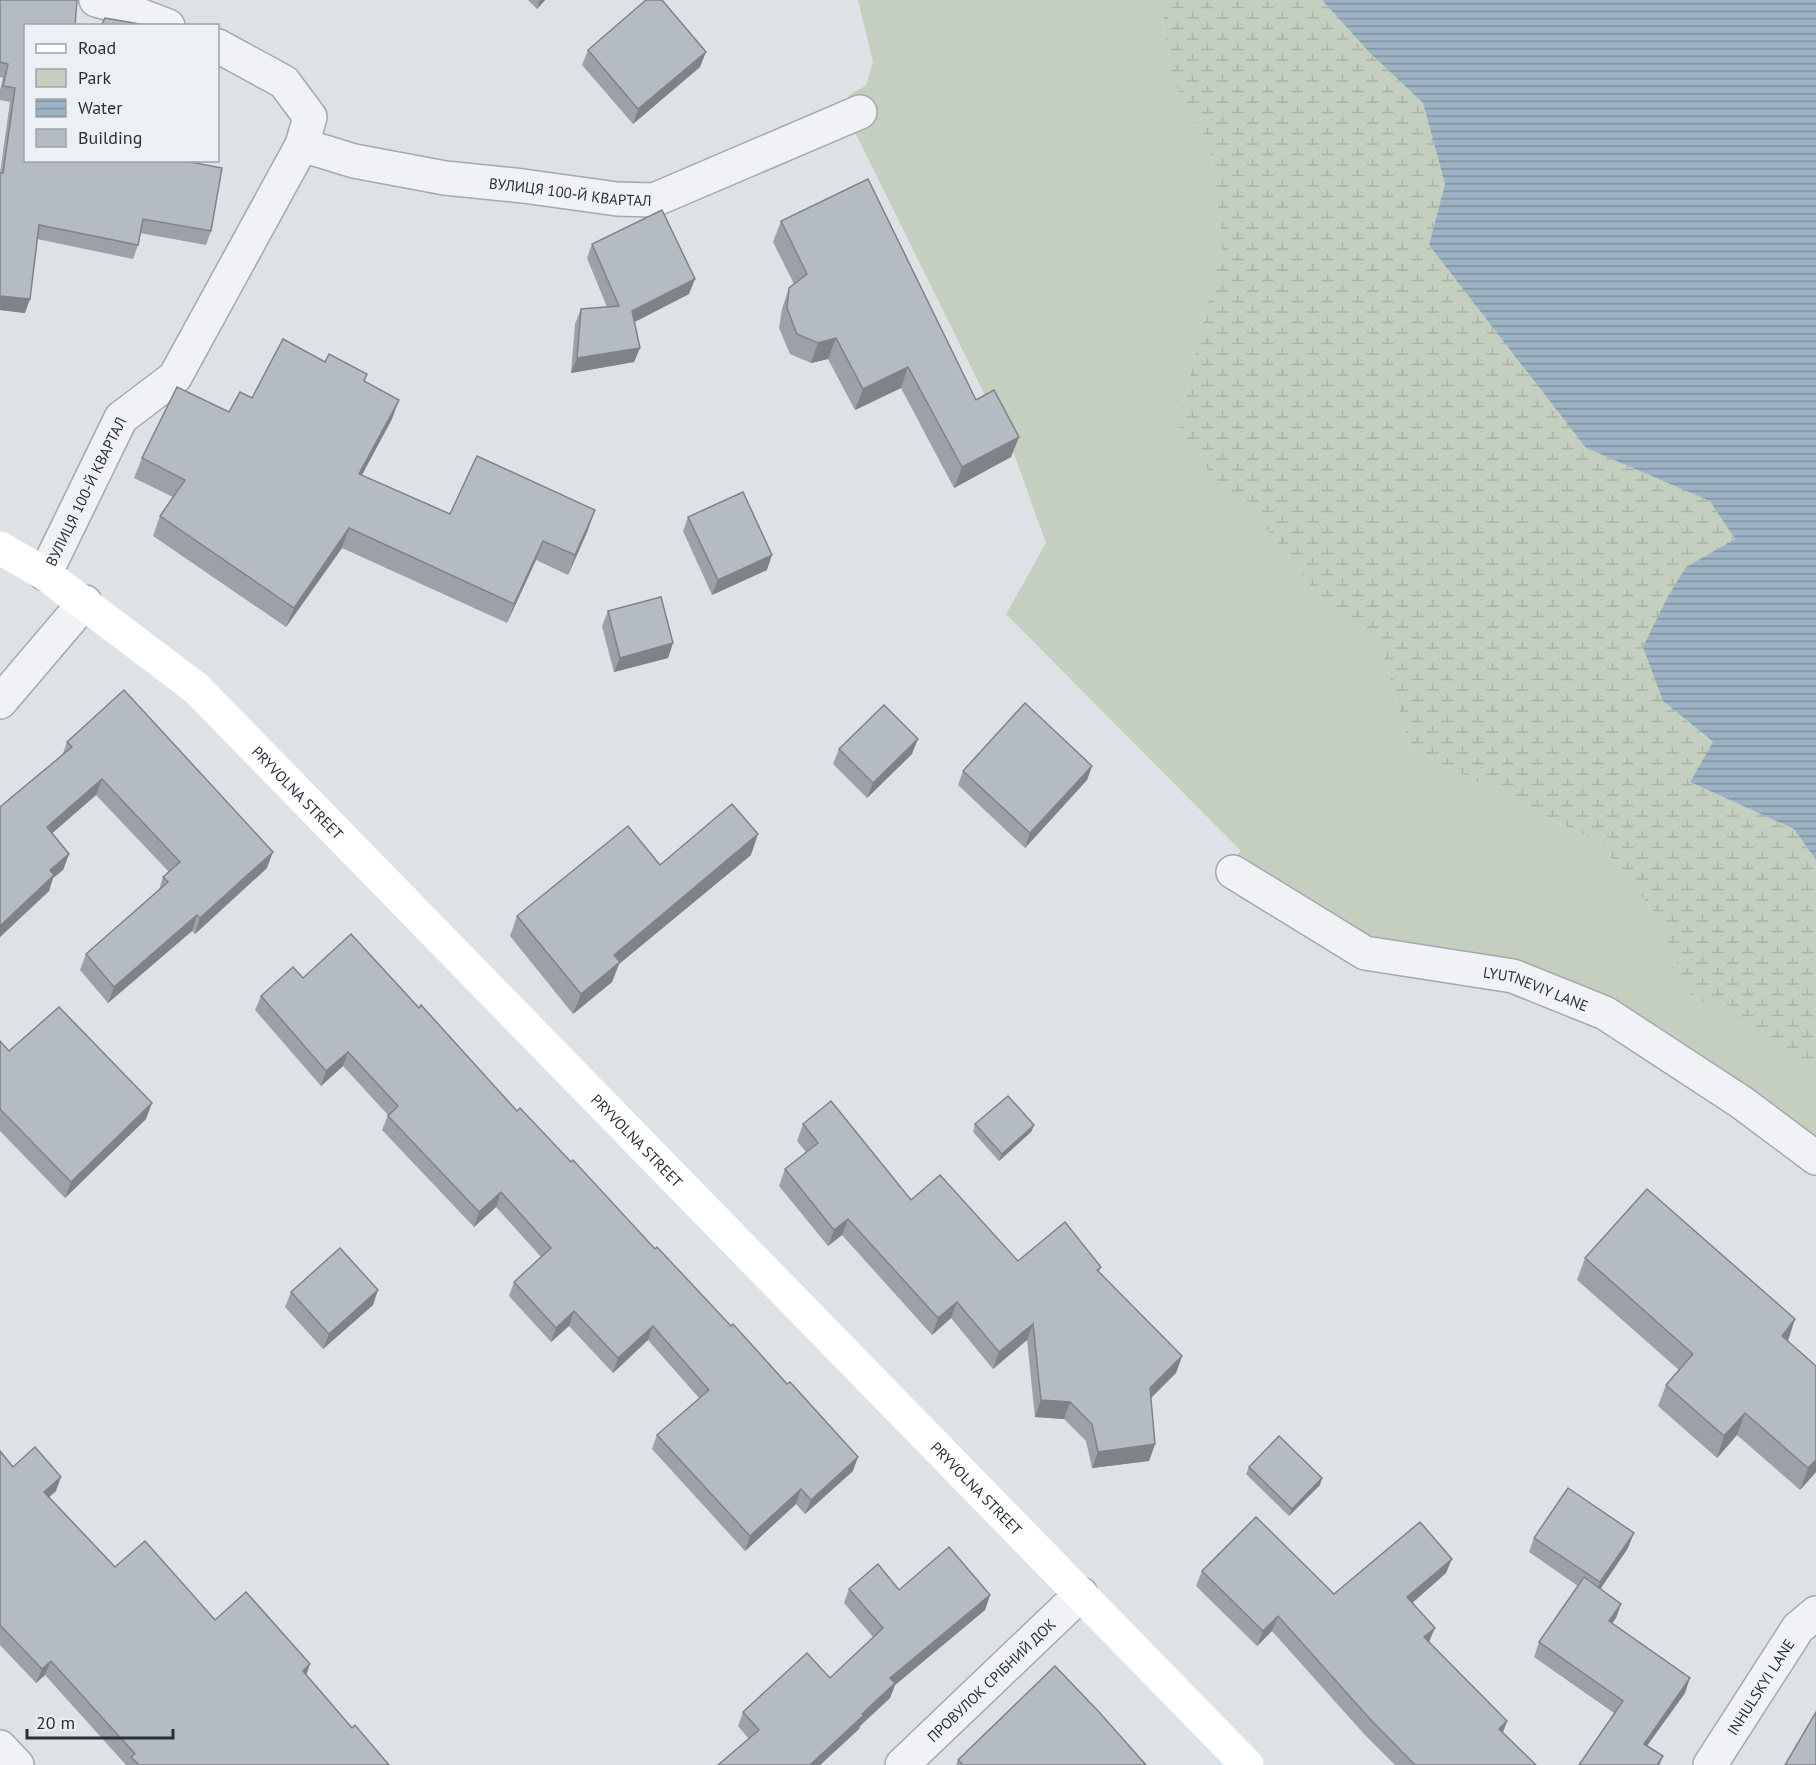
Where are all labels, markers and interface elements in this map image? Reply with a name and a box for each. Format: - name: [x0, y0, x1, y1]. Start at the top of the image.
- legend: [24, 24, 219, 162]
- text: Road: [78, 36, 116, 59]
- text: Park: [78, 66, 111, 89]
- text: Water: [78, 96, 122, 119]
- text: Building: [78, 126, 142, 149]
- street label: ВУЛИЦЯ 100-Й КВАРТАЛ: [488, 173, 652, 209]
- street label: ВУЛИЦЯ 100-Й КВАРТАЛ: [41, 414, 130, 569]
- street label: PRYVOLNA STREET: [248, 742, 348, 843]
- street label: LYUTNEVIY LANE: [1482, 962, 1591, 1015]
- street label: PRYVOLNA STREET: [588, 1090, 687, 1191]
- street label: PRYVOLNA STREET: [927, 1437, 1027, 1539]
- street label: ПРОВУЛОК СРІБНИЙ ДОК: [923, 1614, 1059, 1746]
- street label: INHULSKYI LANE: [1722, 1635, 1798, 1738]
- scale bar: [27, 1702, 172, 1740]
- text: 20 m: [36, 1711, 75, 1734]

